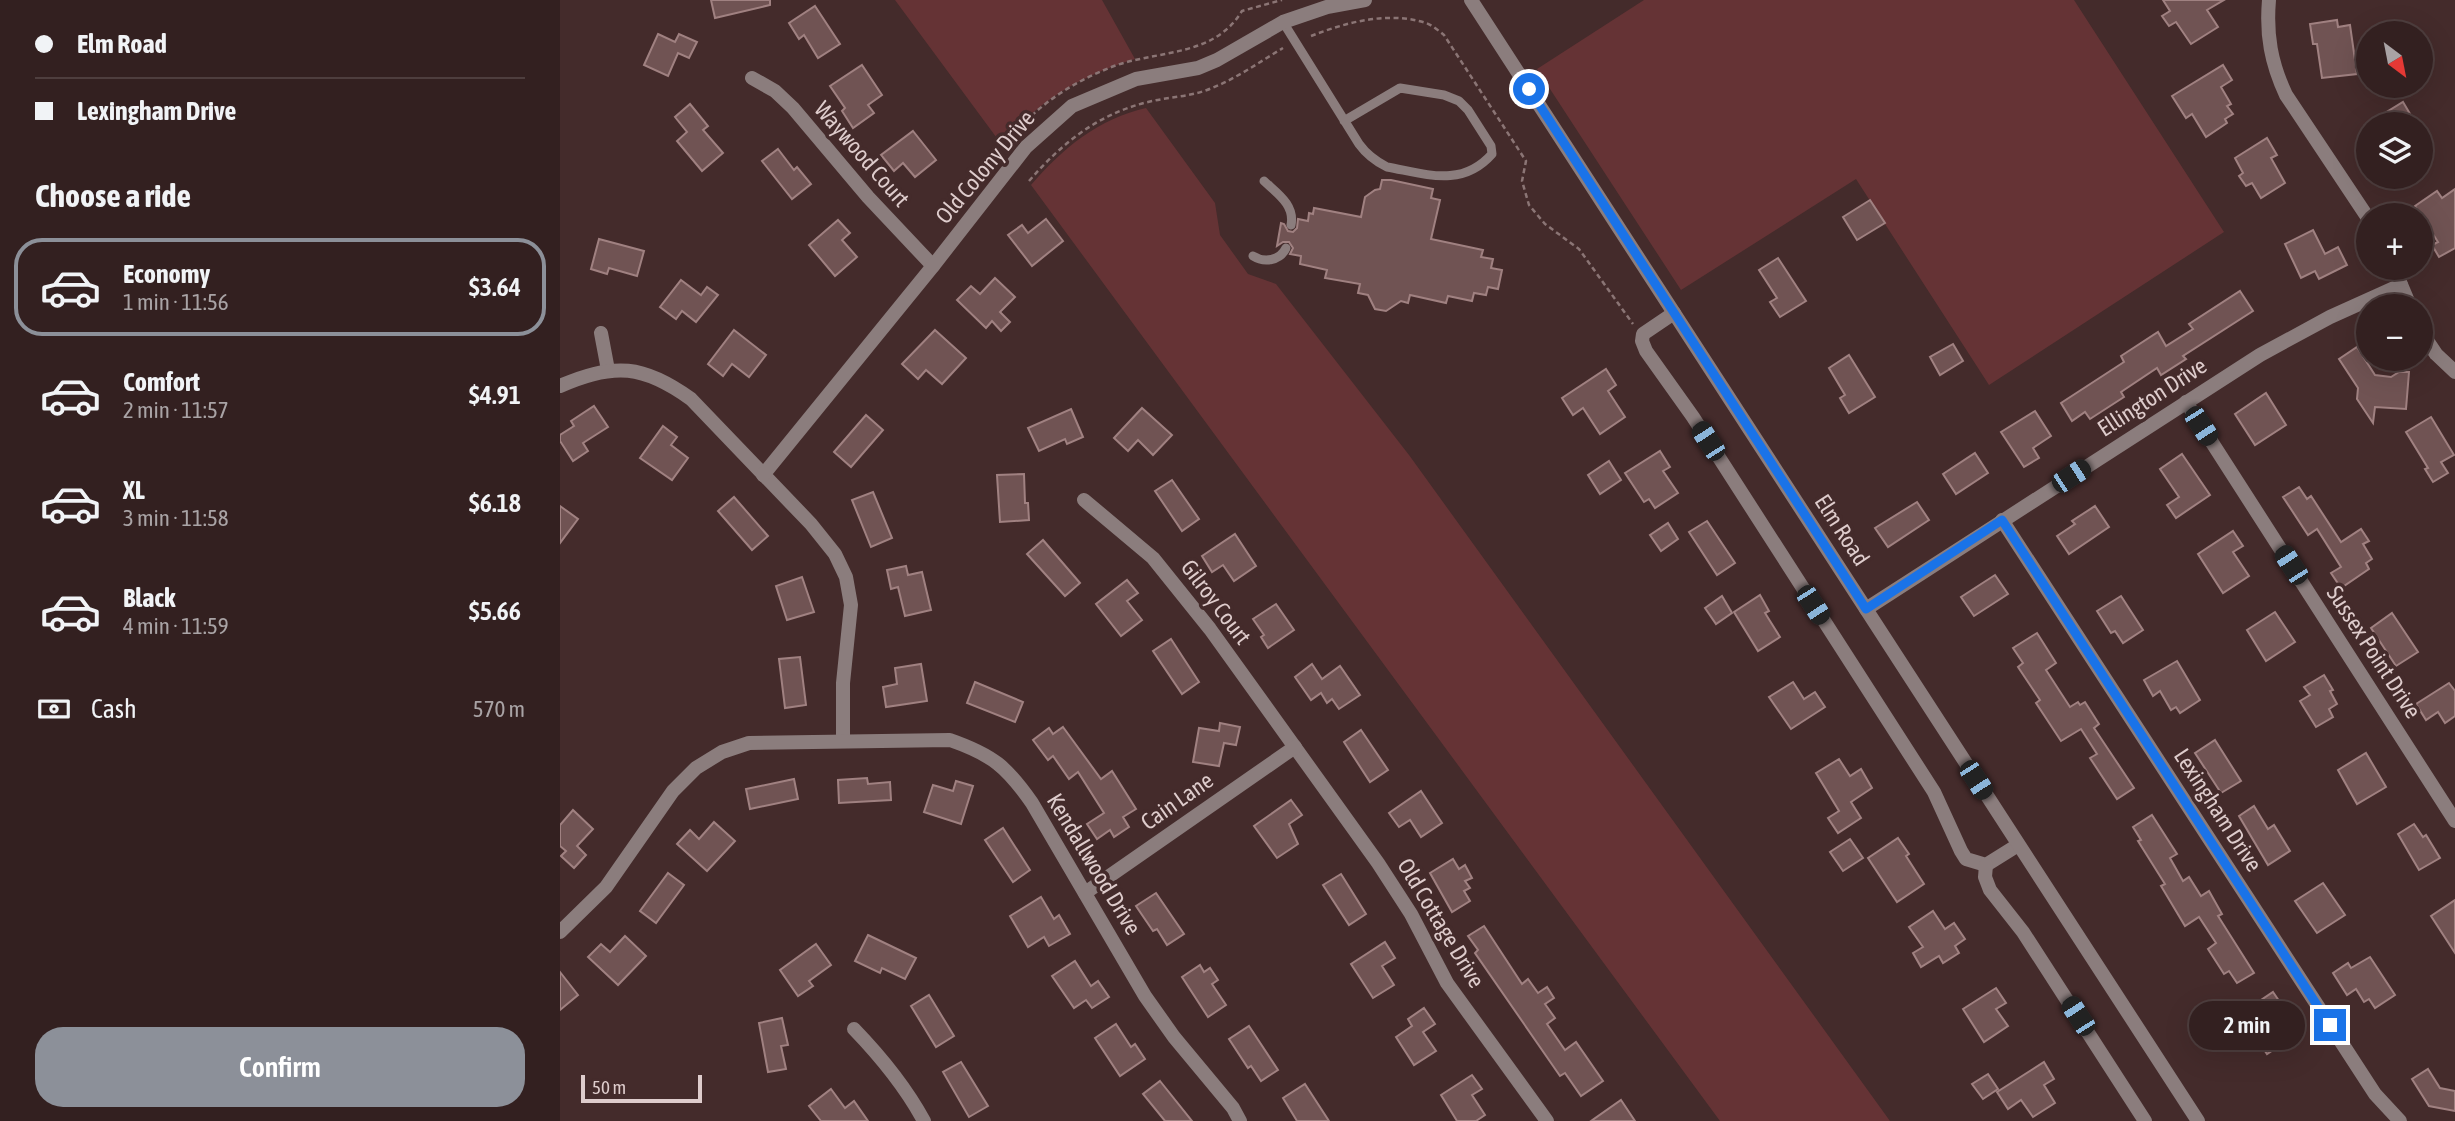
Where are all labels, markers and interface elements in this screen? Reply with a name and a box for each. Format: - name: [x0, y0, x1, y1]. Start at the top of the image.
- north arrow: [2356, 21, 2432, 98]
- map controls: [2356, 21, 2433, 371]
- text: Elm Road: [77, 29, 167, 59]
- route start: [1513, 73, 1545, 105]
- text: Lexingham Drive: [77, 96, 236, 126]
- street label: Waywood Court: [809, 96, 915, 212]
- street label: Old Colony Drive: [930, 105, 1040, 229]
- button: layers: [2356, 112, 2433, 189]
- text: Choose a ride: [35, 177, 191, 214]
- button: +: [2356, 203, 2433, 280]
- icon: car: [39, 256, 102, 319]
- text: Economy: [123, 259, 210, 289]
- text: $3.64: [469, 272, 521, 302]
- text: 1 min · 11:56: [123, 289, 229, 315]
- button: −: [2356, 294, 2433, 371]
- street label: Ellington Drive: [2093, 352, 2211, 442]
- icon: car: [39, 364, 102, 427]
- text: Comfort: [123, 367, 200, 397]
- text: $4.91: [469, 380, 521, 410]
- text: 2 min · 11:57: [123, 397, 229, 423]
- car: [2181, 403, 2222, 449]
- car: [1688, 418, 1729, 464]
- car: [2048, 456, 2095, 496]
- icon: car: [39, 472, 102, 535]
- text: XL: [123, 475, 145, 505]
- text: $6.18: [469, 488, 521, 518]
- street label: Elm Road: [1809, 490, 1875, 570]
- text: 3 min · 11:58: [123, 505, 229, 531]
- car: [2271, 542, 2312, 588]
- street label: Gilroy Court: [1176, 555, 1256, 649]
- icon: car: [39, 580, 102, 643]
- street label: Sussex Point Drive: [2322, 581, 2426, 723]
- car: [1793, 582, 1834, 628]
- text: Black: [123, 583, 175, 613]
- text: $5.66: [469, 596, 521, 626]
- text: 4 min · 11:59: [123, 613, 229, 639]
- icon: cash: [35, 690, 73, 728]
- text: Cash: [91, 694, 137, 724]
- text: 570 m: [473, 696, 525, 722]
- street label: Lexingham Drive: [2169, 744, 2267, 876]
- car: [1956, 757, 1997, 803]
- street label: Cain Lane: [1136, 767, 1218, 835]
- street label: Kendallwood Drive: [1042, 789, 1146, 939]
- street label: Old Cottage Drive: [1392, 854, 1490, 992]
- car: [2058, 993, 2099, 1039]
- callout: 2 min: [2190, 1000, 2306, 1050]
- route end: [2314, 1009, 2346, 1041]
- text: 2 min: [2224, 1012, 2270, 1038]
- button: Confirm: [35, 1027, 525, 1107]
- scale bar: [581, 1072, 702, 1104]
- text: 50 m: [592, 1076, 626, 1098]

